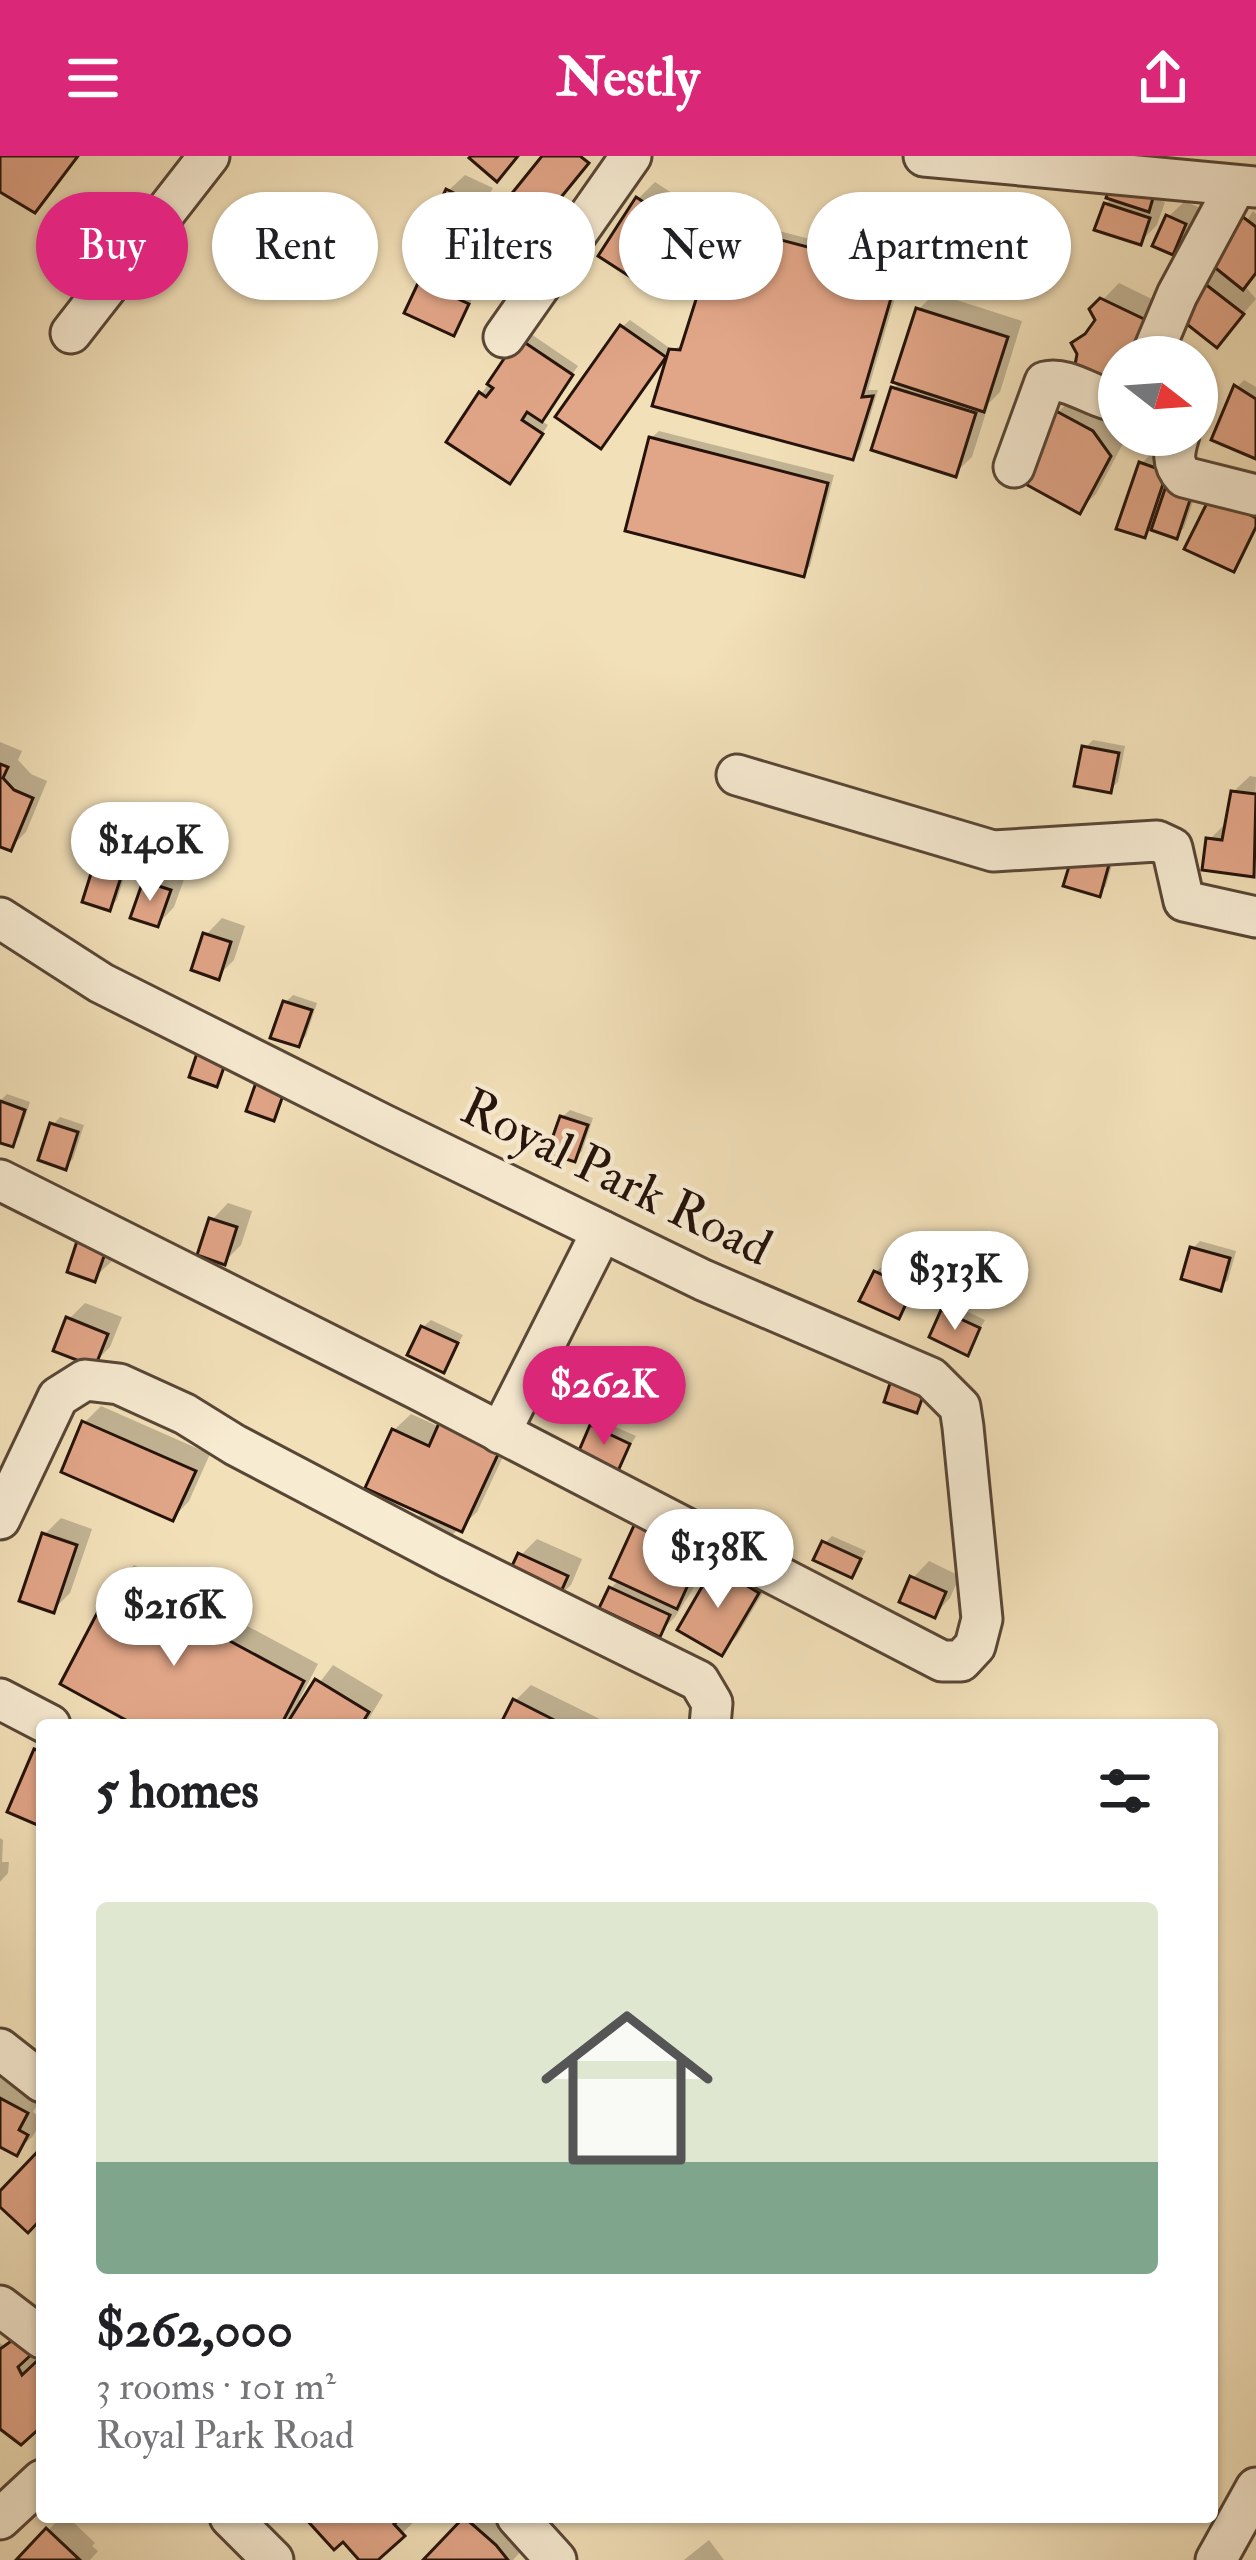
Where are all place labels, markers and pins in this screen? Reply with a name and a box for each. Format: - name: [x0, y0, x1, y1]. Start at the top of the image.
- pin: $140K: [66, 802, 234, 904]
- pin: $313K: [871, 1231, 1039, 1333]
- pin: $262K: [520, 1346, 688, 1448]
- pin: $138K: [634, 1509, 802, 1611]
- pin: $216K: [90, 1567, 258, 1669]

